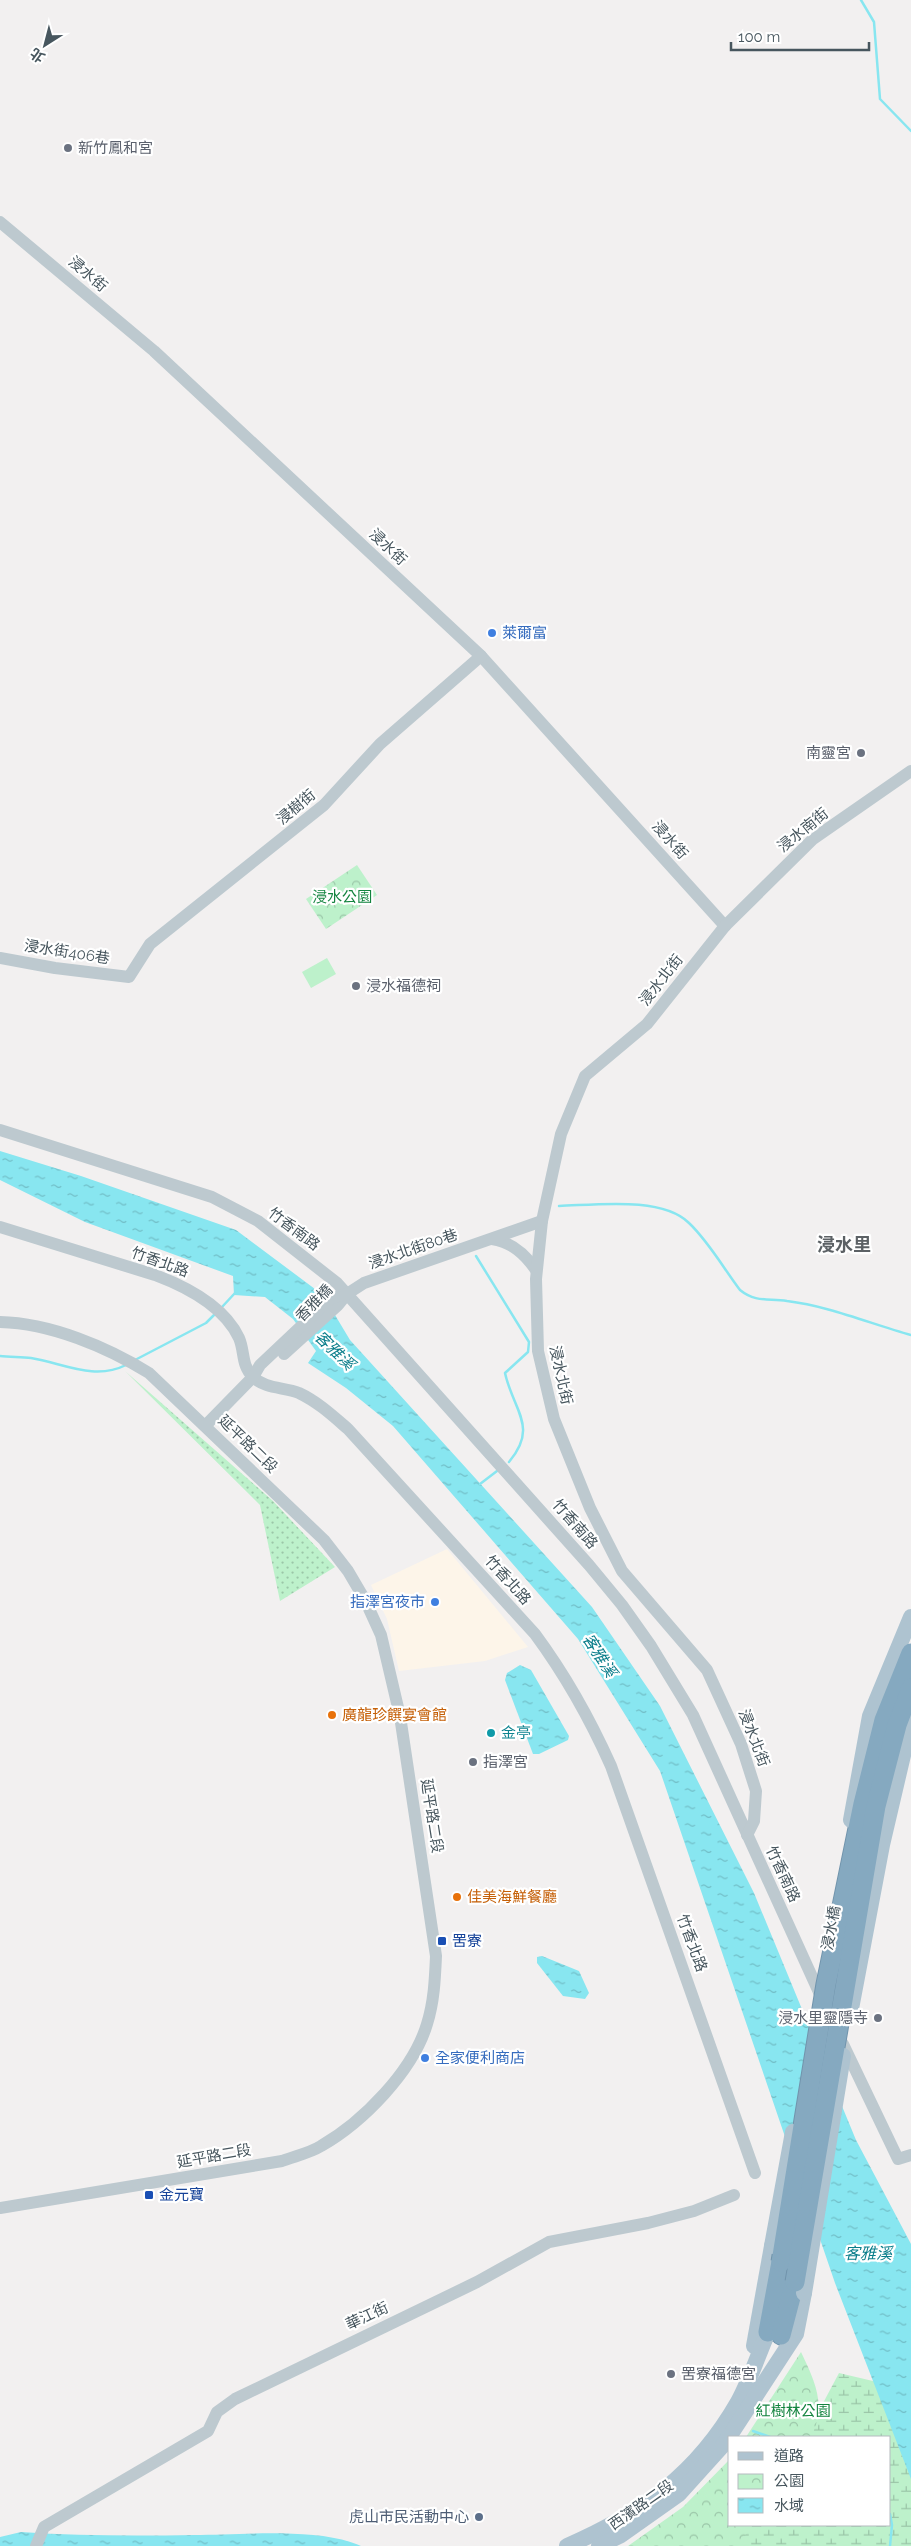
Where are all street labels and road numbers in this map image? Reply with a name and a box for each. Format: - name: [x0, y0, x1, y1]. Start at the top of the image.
- street label: 浸水街: [65, 253, 111, 295]
- street label: 浸水街: [365, 525, 411, 569]
- street label: 浸樹街: [273, 786, 319, 828]
- street label: 浸水南街: [774, 804, 832, 856]
- street label: 浸水街: [648, 817, 692, 863]
- street label: 浸水街406巷: [23, 936, 111, 968]
- street label: 浸水北街: [635, 951, 687, 1009]
- street label: 竹香南路: [265, 1204, 323, 1254]
- street label: 浸水北街80巷: [366, 1225, 460, 1273]
- street label: 竹香北路: [129, 1243, 191, 1281]
- street label: 香雅橋: [292, 1281, 336, 1325]
- street label: 浸水北街: [546, 1344, 576, 1406]
- street label: 延平路二段: [215, 1411, 281, 1477]
- street label: 竹香南路: [549, 1495, 601, 1553]
- street label: 竹香北路: [481, 1552, 535, 1608]
- street label: 浸水北街: [735, 1707, 773, 1769]
- street label: 延平路二段: [417, 1778, 447, 1854]
- street label: 竹香南路: [762, 1843, 804, 1905]
- street label: 浸水橋: [818, 1904, 844, 1952]
- street label: 竹香北路: [673, 1912, 711, 1974]
- street label: 延平路二段: [175, 2141, 253, 2171]
- street label: 華江街: [343, 2298, 391, 2334]
- street label: 西濱路二段: [605, 2476, 677, 2534]

